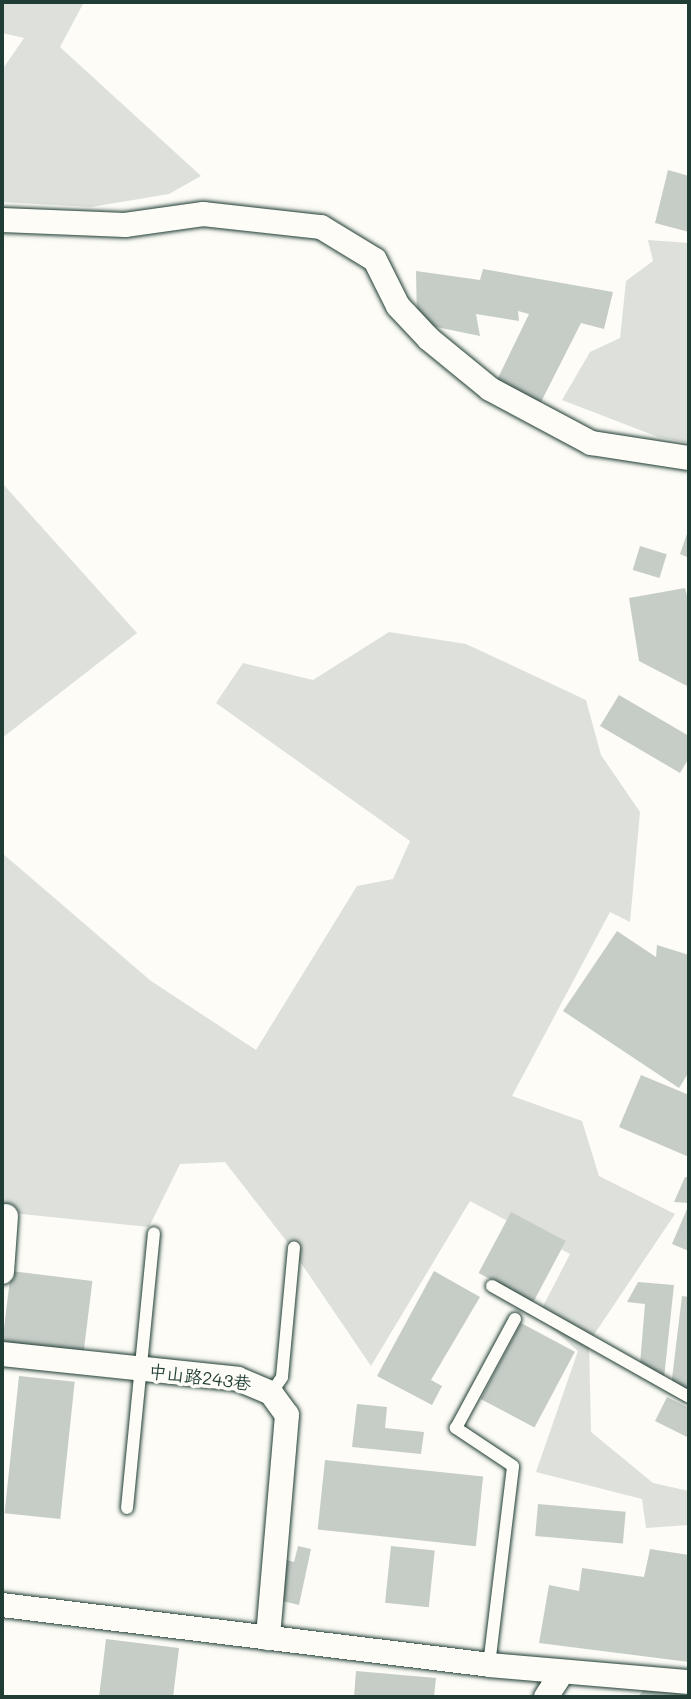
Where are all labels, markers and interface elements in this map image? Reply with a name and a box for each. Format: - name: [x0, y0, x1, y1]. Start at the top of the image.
- street label: 中山路243巷: [147, 1360, 253, 1394]

